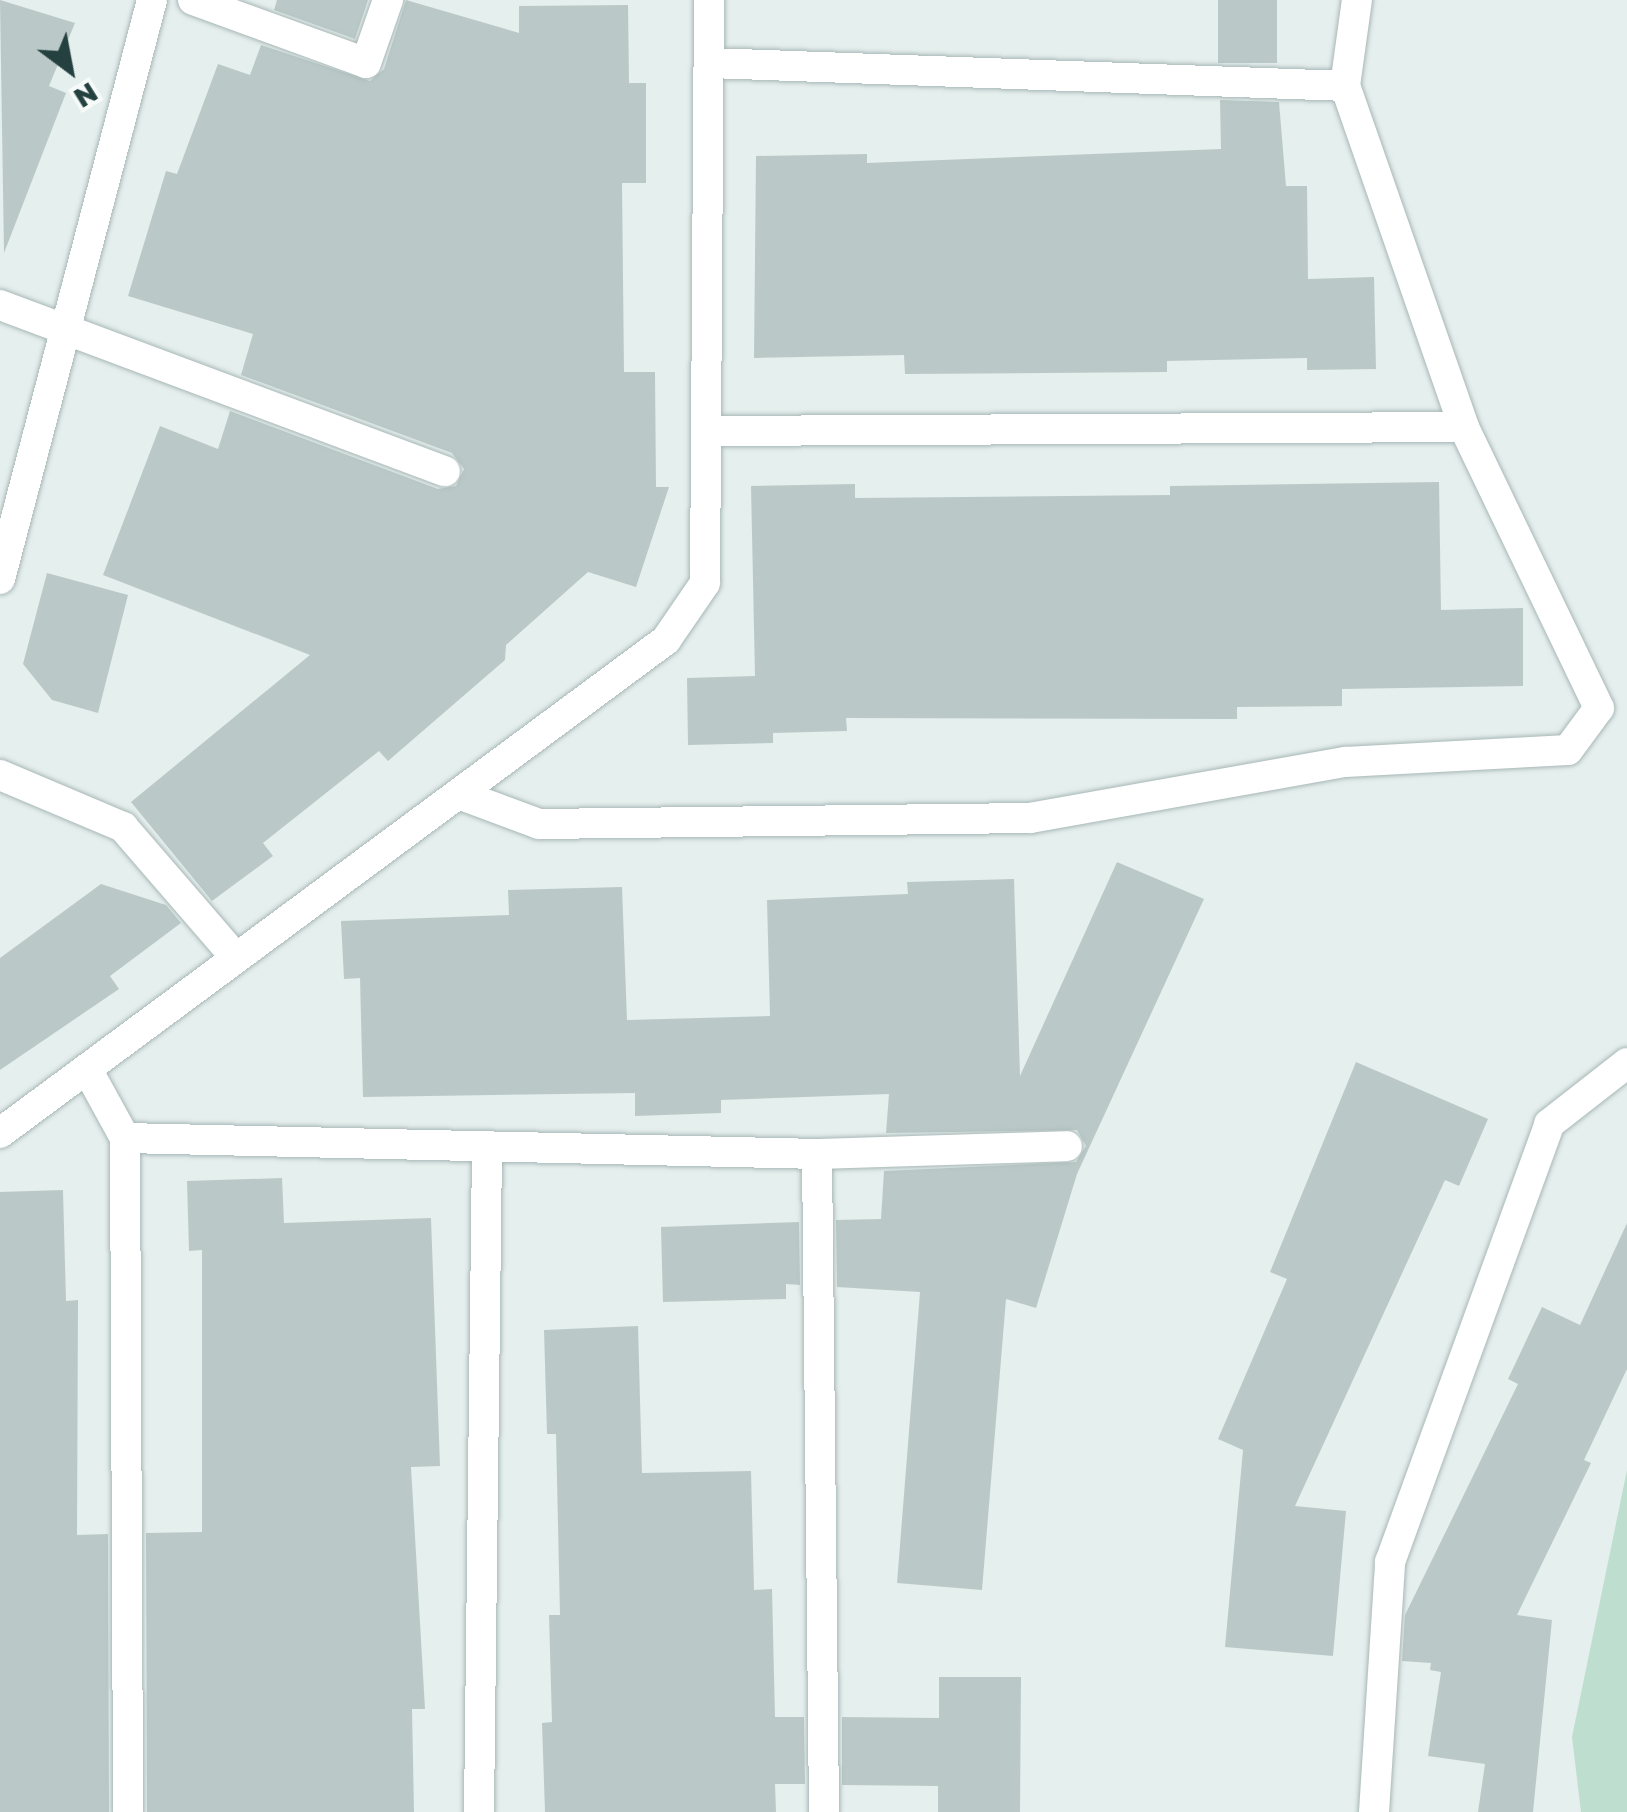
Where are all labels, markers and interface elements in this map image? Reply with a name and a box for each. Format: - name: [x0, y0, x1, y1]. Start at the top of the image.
- north arrow: [20, 20, 120, 120]
- text: N: [68, 76, 104, 115]

